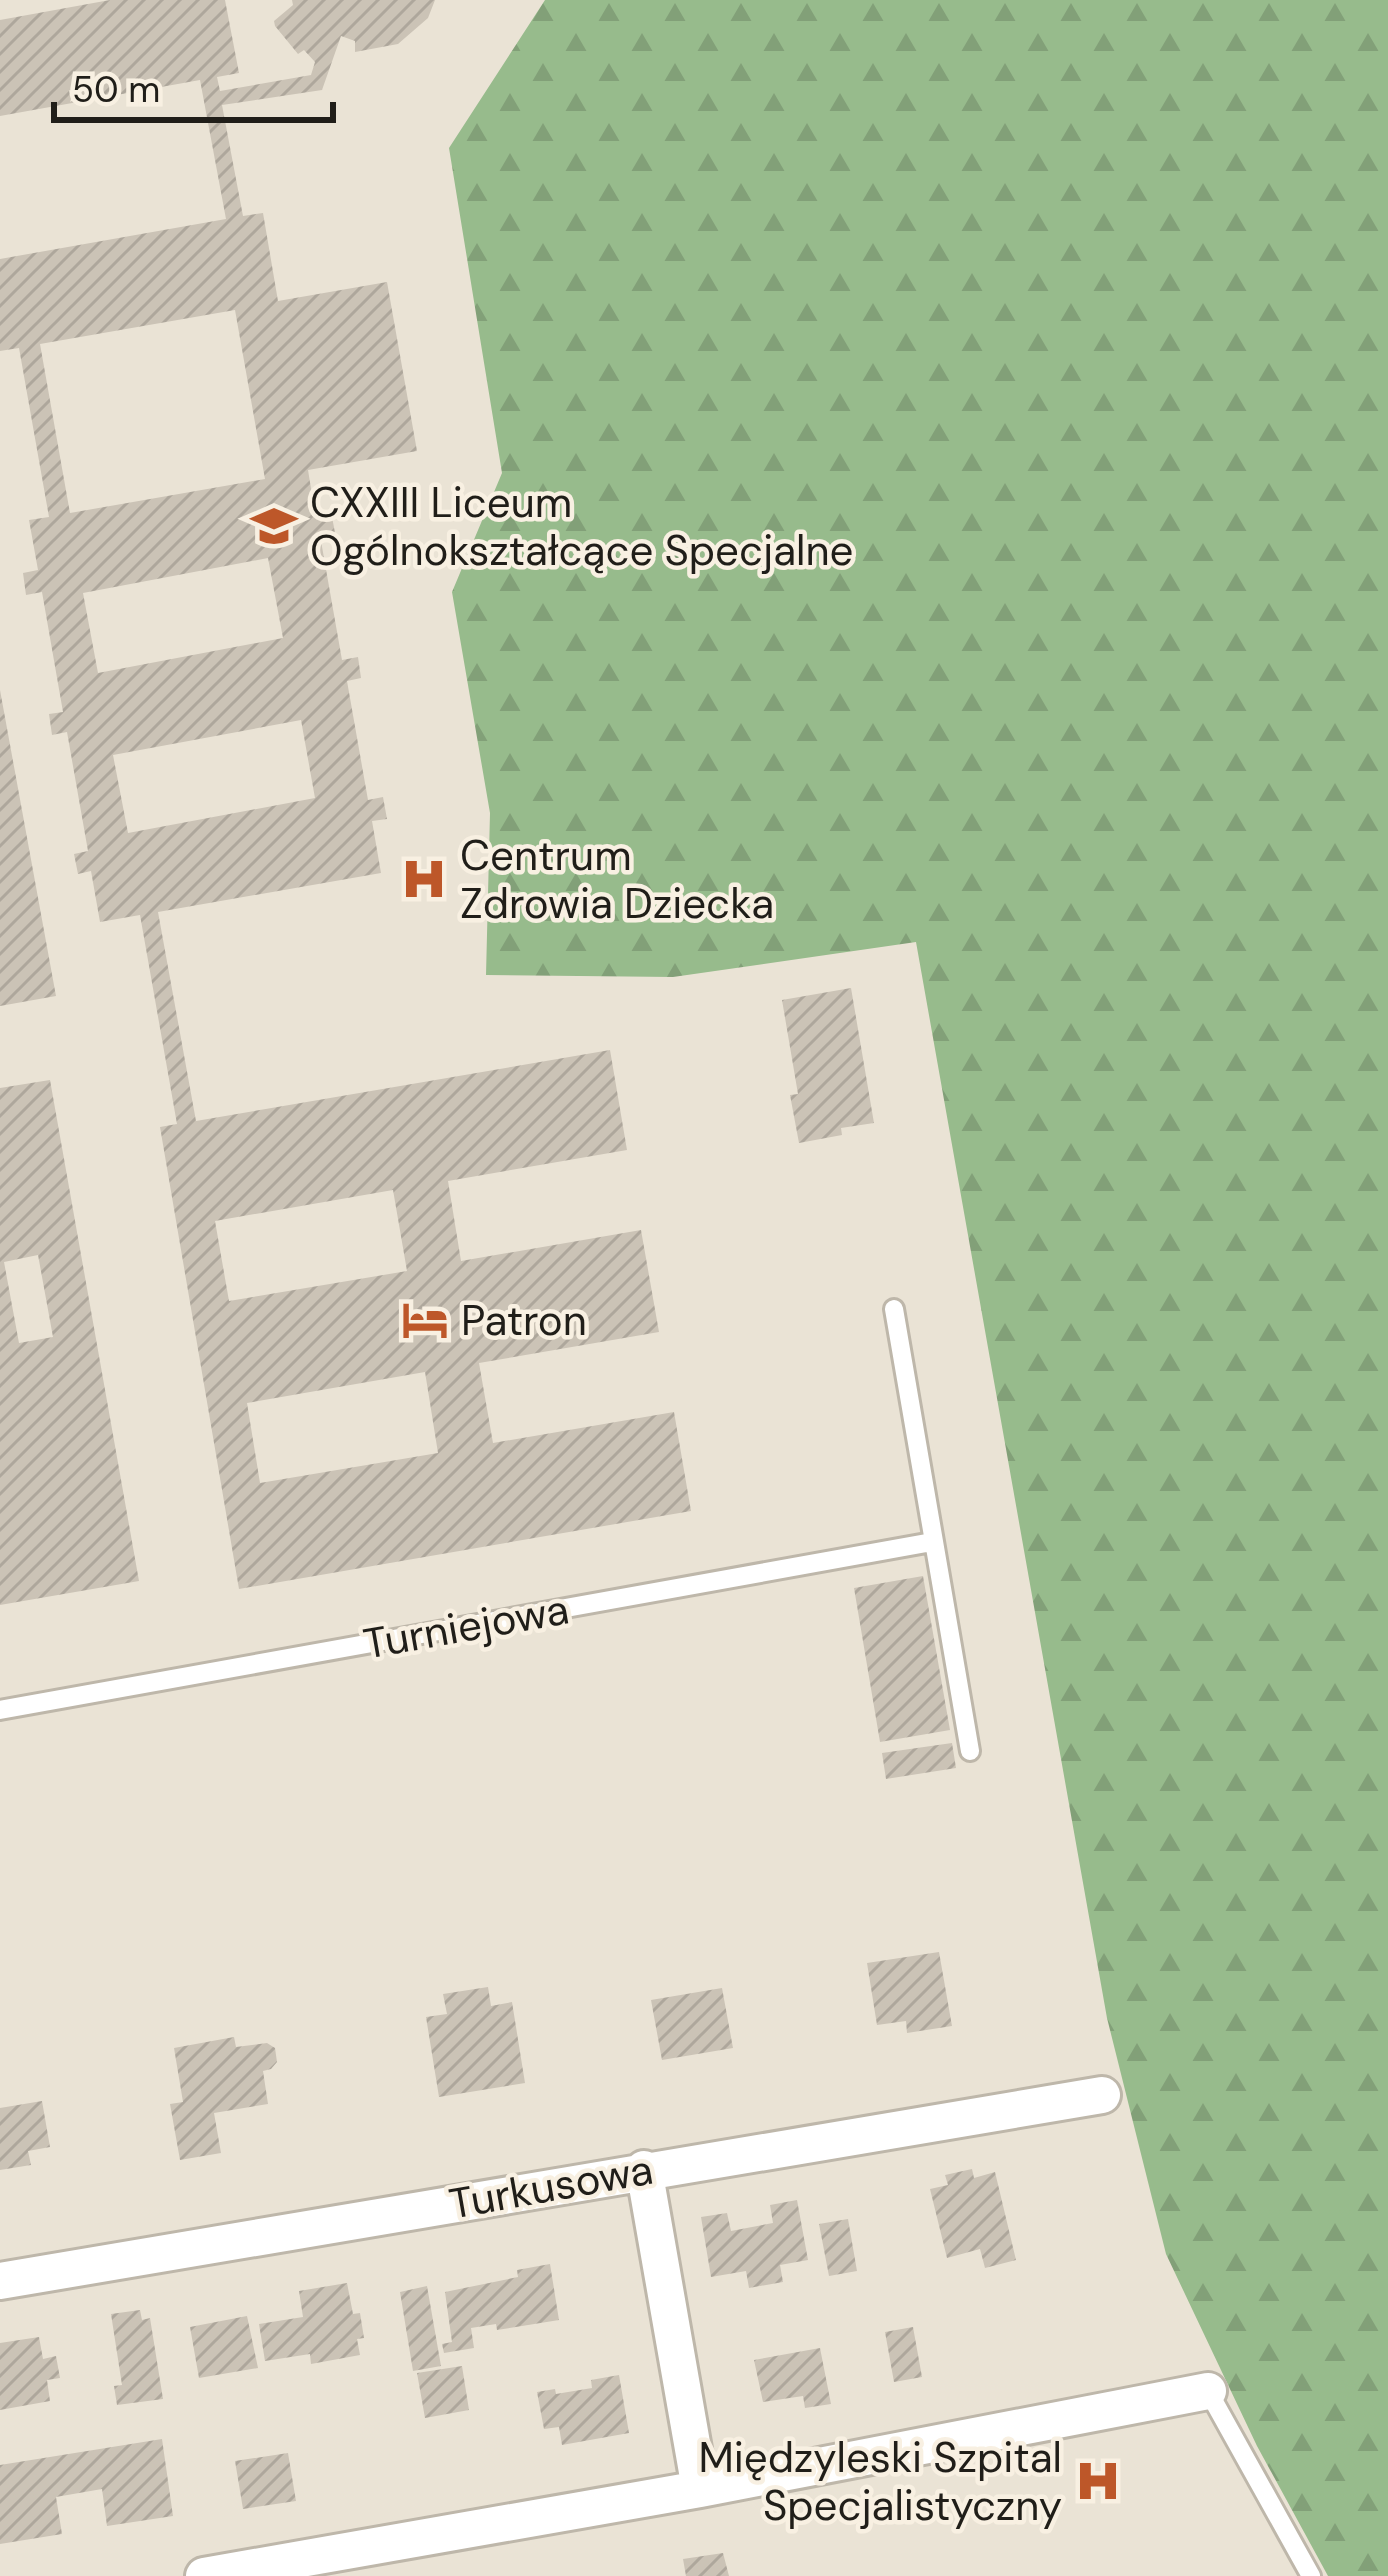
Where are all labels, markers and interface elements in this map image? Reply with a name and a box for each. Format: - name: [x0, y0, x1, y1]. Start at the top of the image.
- scale bar: [54, 48, 333, 122]
- text: 50 m: [72, 66, 160, 113]
- place label: CXXIII Liceum Ogólnokształcące Specjalne: [310, 475, 853, 578]
- school or university icon: CXXIII Liceum Ogólnokształcące Specjalne: [249, 501, 299, 551]
- place label: Centrum Zdrowia Dziecka: [460, 828, 774, 931]
- hospital icon: Centrum Zdrowia Dziecka: [399, 854, 449, 904]
- place label: Patron: [461, 1293, 587, 1348]
- hotel icon: Patron: [400, 1295, 450, 1345]
- street label: Turniejowa: [359, 1581, 573, 1672]
- street label: Turkusowa: [445, 2142, 657, 2231]
- place label: Międzyleski Szpital Specjalistyczny: [698, 2430, 1062, 2533]
- hospital icon: Międzyleski Szpital Specjalistyczny: [1073, 2456, 1123, 2506]

